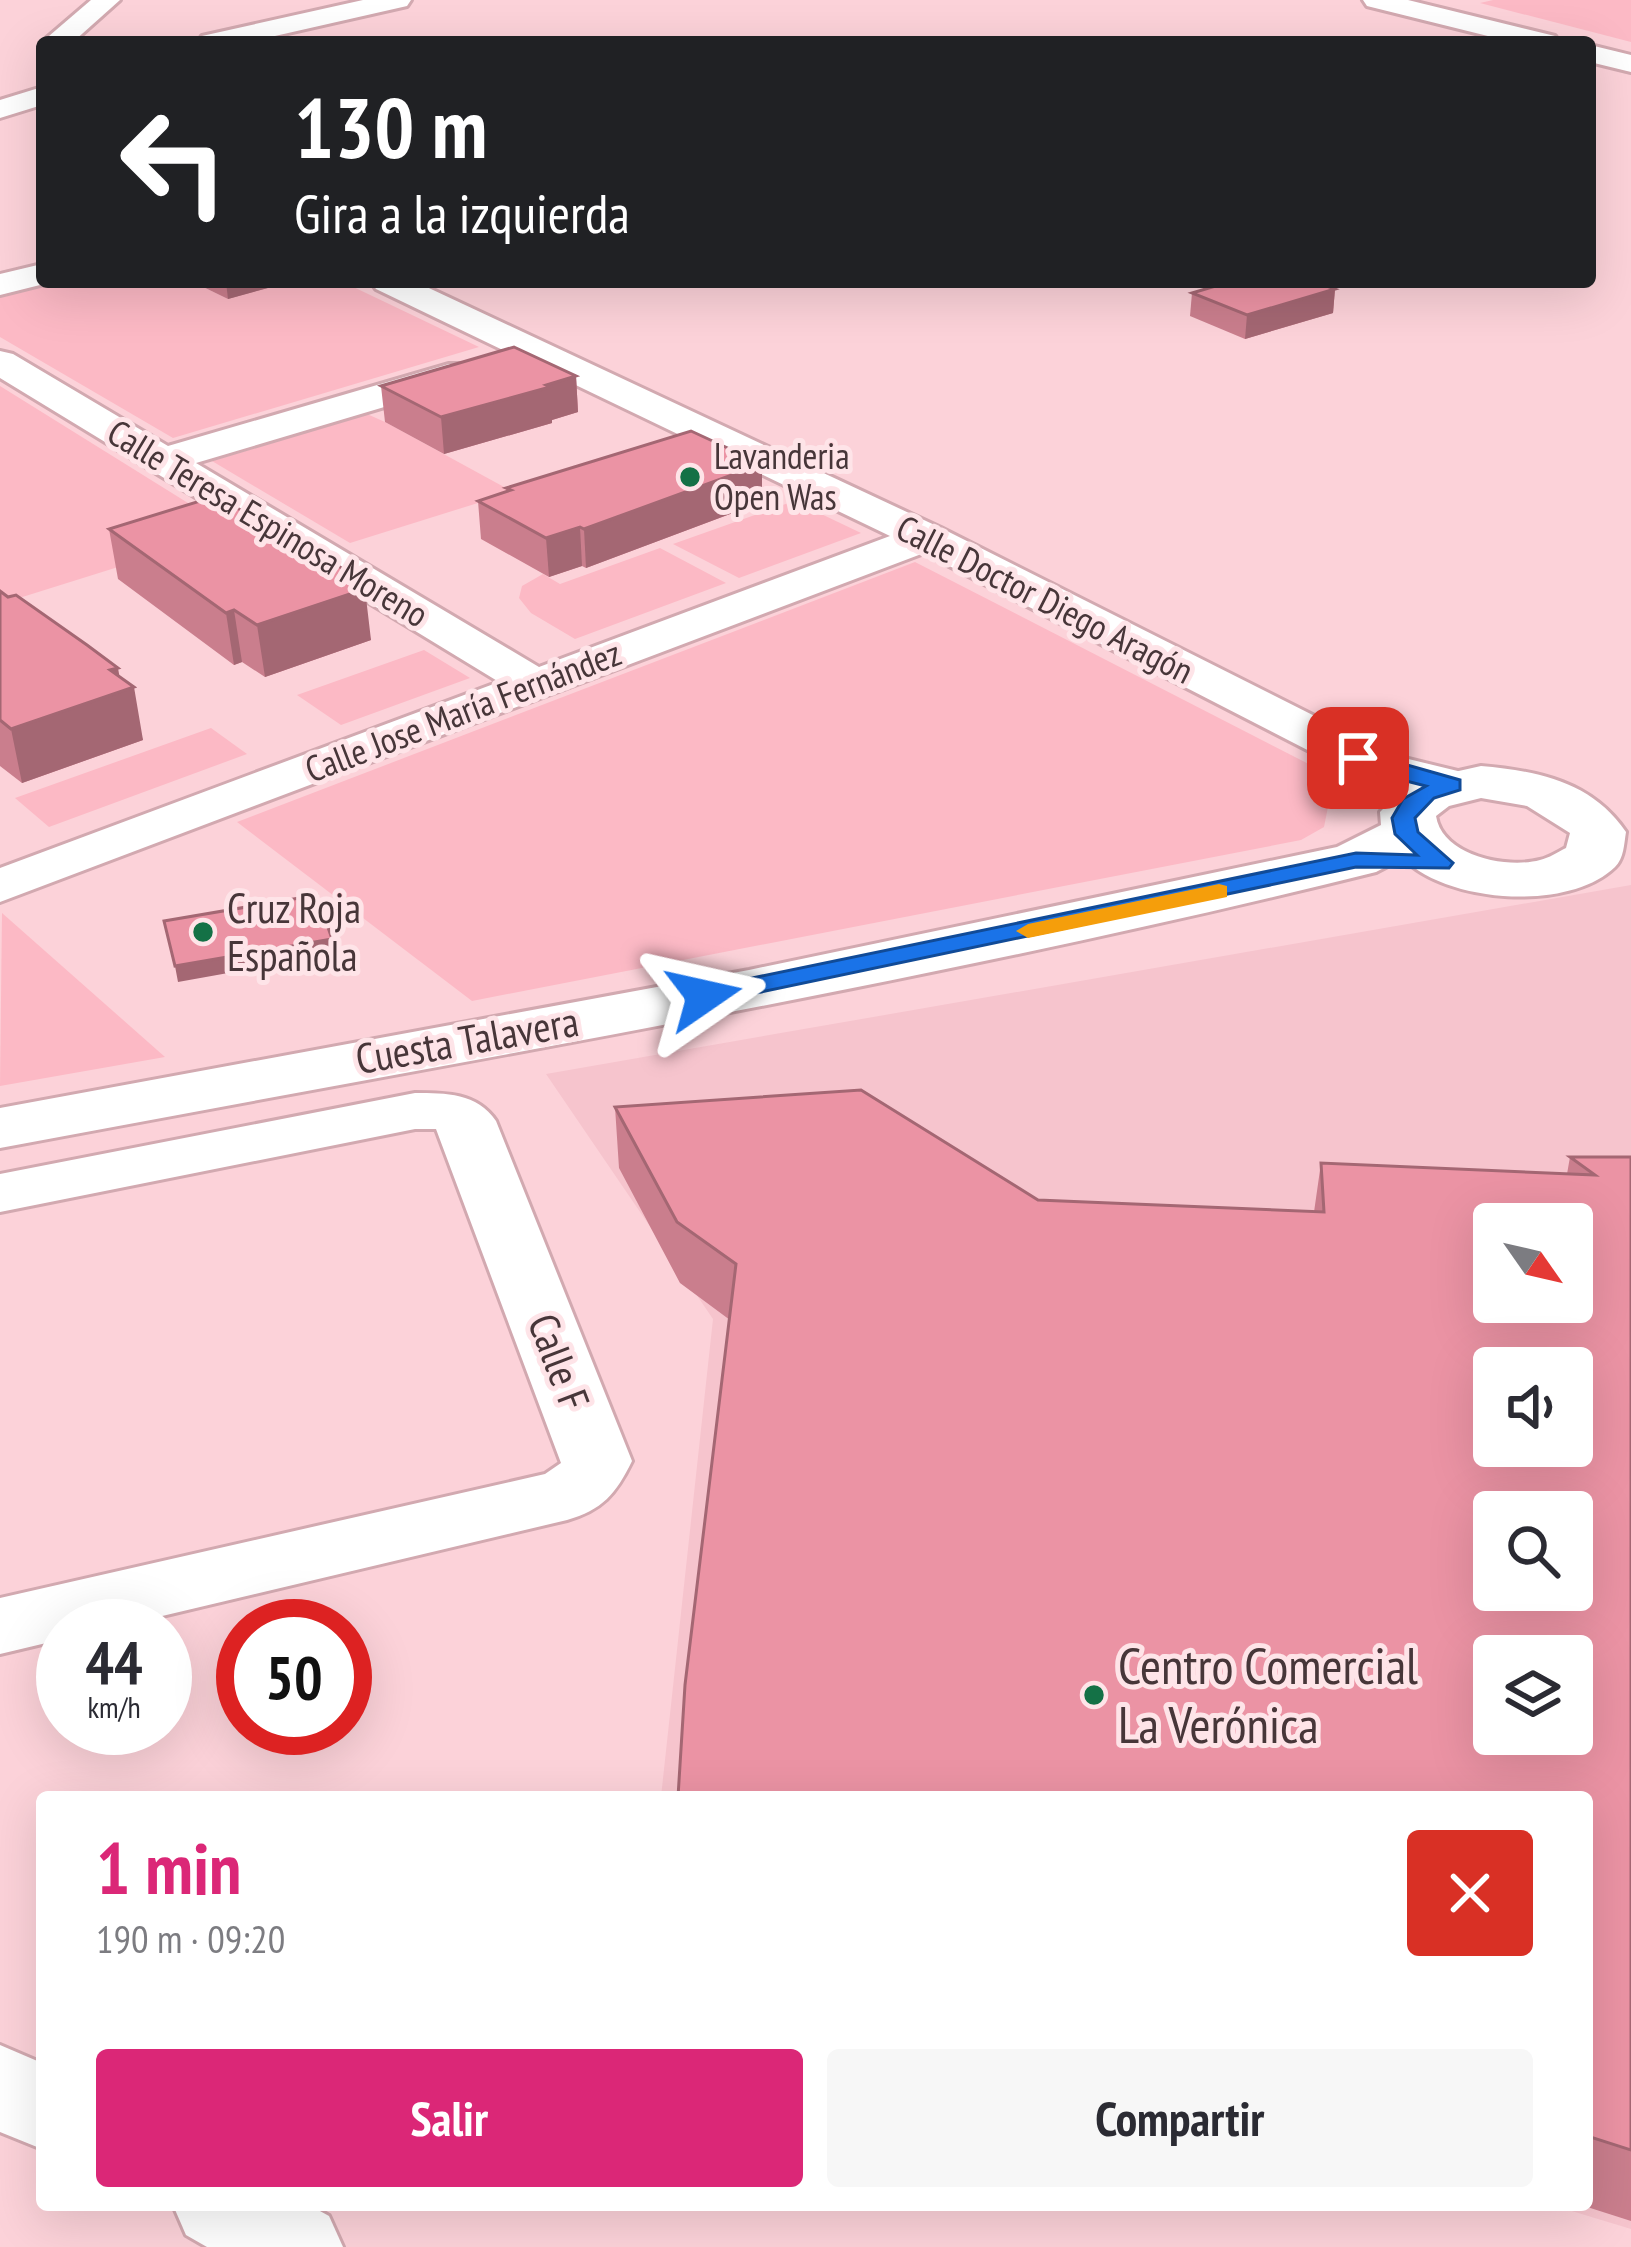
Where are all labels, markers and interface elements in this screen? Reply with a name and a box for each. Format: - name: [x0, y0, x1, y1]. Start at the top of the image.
- text: 130 m: [294, 72, 487, 181]
- icon: left: [96, 84, 252, 240]
- text: Gira a la izquierda: [294, 178, 630, 248]
- street label: Calle Teresa Espinosa Moreno: [99, 408, 437, 637]
- place label: Lavanderia Open Was: [714, 432, 850, 520]
- marker: Lavanderia Open Was: [677, 464, 703, 490]
- street label: Calle Doctor Diego Aragón: [889, 503, 1202, 694]
- street label: Calle Jose María Fernández: [298, 629, 627, 792]
- pin: [1307, 707, 1409, 809]
- icon: arrive: [1325, 725, 1391, 791]
- place label: Cruz Roja Española: [227, 880, 361, 983]
- marker: Cruz Roja Española: [190, 919, 216, 945]
- position arrow: [641, 933, 767, 1059]
- street label: Cuesta Talavera: [351, 993, 583, 1086]
- north arrow: [1473, 1203, 1593, 1323]
- map controls: [1473, 1203, 1593, 1755]
- street label: Calle F: [516, 1306, 603, 1418]
- button: sound: [1473, 1347, 1593, 1467]
- button: search: [1473, 1491, 1593, 1611]
- speed limit sign: 50: [216, 1599, 372, 1755]
- text: 44: [85, 1623, 143, 1701]
- place label: Centro Comercial La Verónica: [1118, 1632, 1418, 1757]
- button: layers: [1473, 1635, 1593, 1755]
- marker: Centro Comercial La Verónica: [1081, 1682, 1107, 1708]
- text: km/h: [87, 1687, 141, 1726]
- text: 1 min: [96, 1821, 241, 1914]
- button: close: [1407, 1830, 1533, 1956]
- text: 190 m · 09:20: [96, 1913, 285, 1964]
- button: Salir: [96, 2049, 803, 2187]
- button: Compartir: [827, 2049, 1533, 2187]

